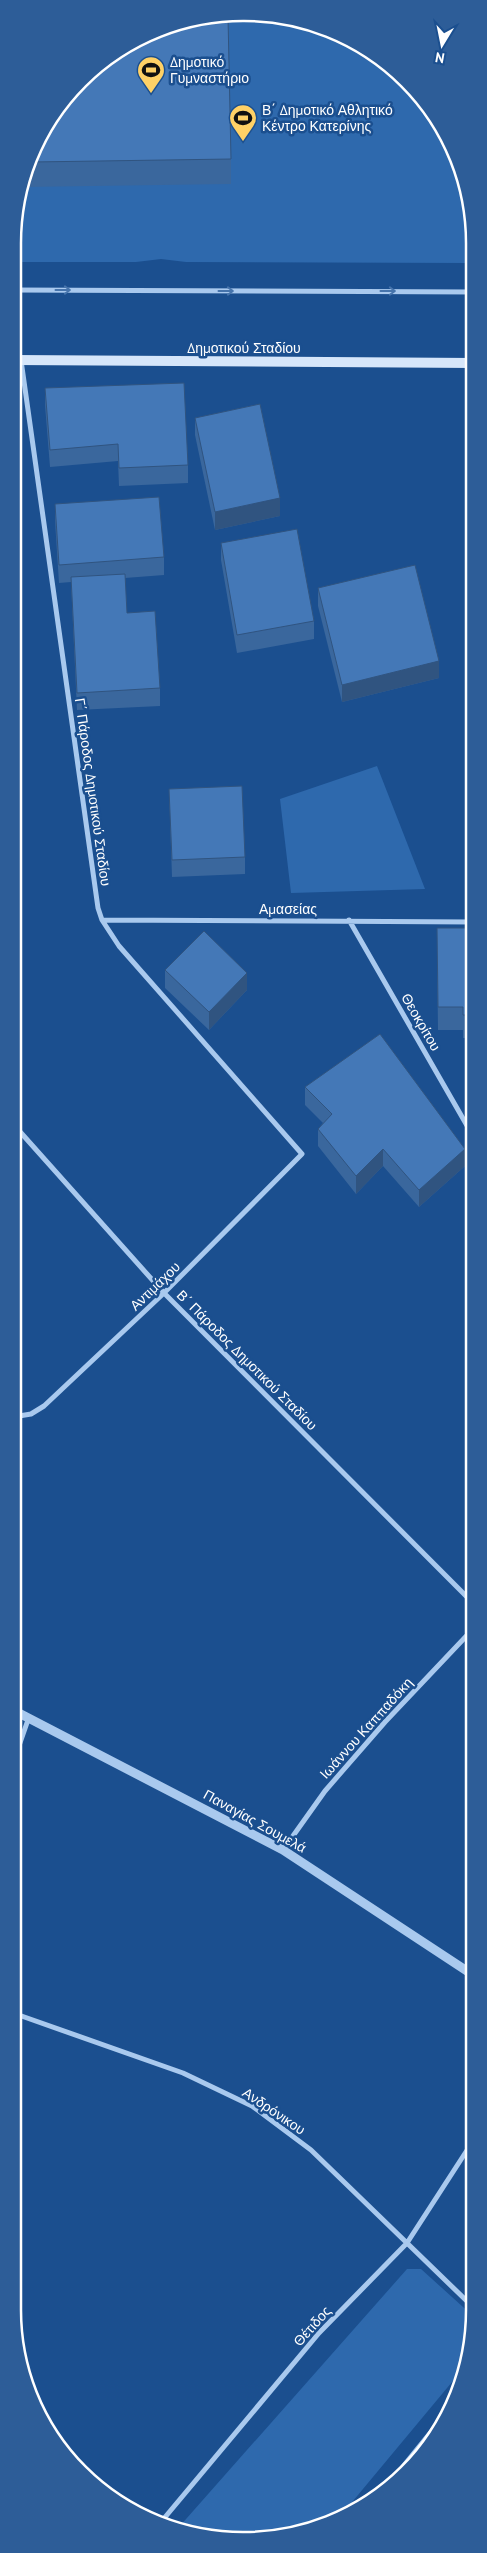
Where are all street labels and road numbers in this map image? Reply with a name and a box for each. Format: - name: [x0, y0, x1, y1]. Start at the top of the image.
- street label: Δημοτικού Σταδίου: [187, 339, 301, 357]
- street label: Γ΄ Πάροδος Δημοτικού Σταδίου: [71, 697, 115, 887]
- street label: Αμασείας: [259, 900, 317, 918]
- street label: Θεοκρίτου: [397, 990, 445, 1054]
- street label: Αντιμάχου: [126, 1258, 184, 1314]
- street label: Β΄ Πάροδος Δημοτικού Σταδίου: [173, 1286, 321, 1434]
- street label: Ιωάννου Καππαδόκη: [316, 1674, 416, 1782]
- street label: Παναγίας Σουμελά: [200, 1785, 310, 1857]
- street label: Ανδρόνικου: [239, 2083, 309, 2139]
- street label: Θέτιδος: [289, 2302, 335, 2350]

